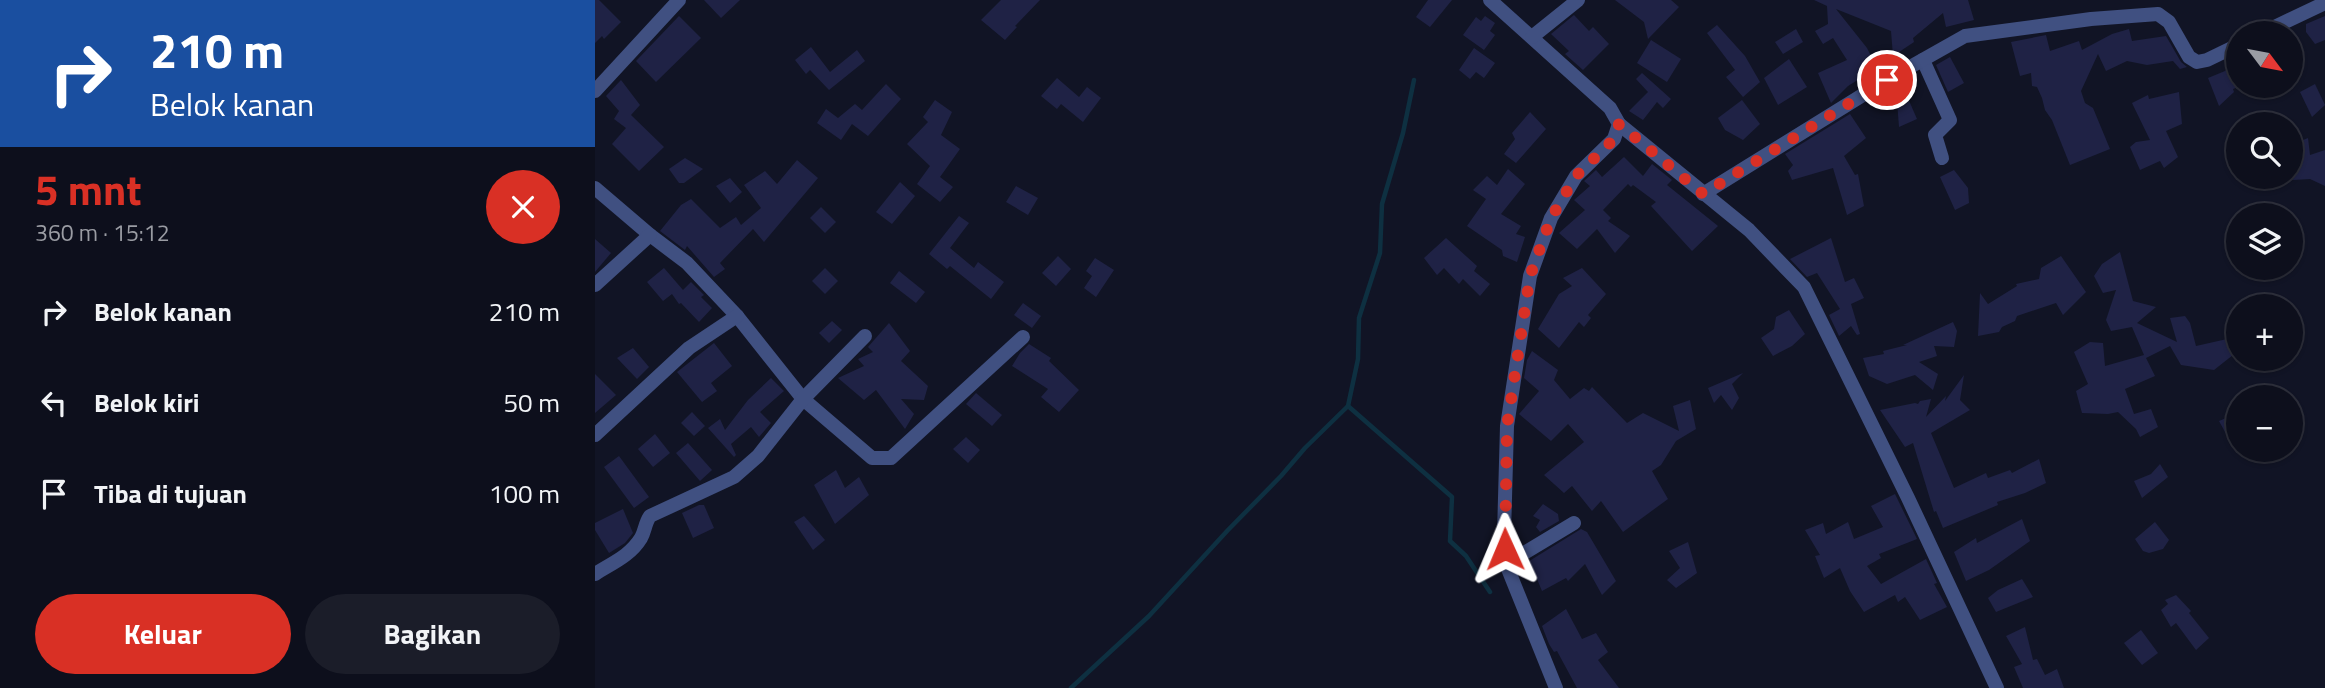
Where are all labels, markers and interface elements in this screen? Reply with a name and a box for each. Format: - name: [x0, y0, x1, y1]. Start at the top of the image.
- text: 210 m: [150, 12, 284, 87]
- north arrow: [2226, 21, 2303, 98]
- map controls: [2226, 21, 2303, 462]
- icon: right: [35, 28, 126, 119]
- pin: [1857, 50, 1917, 110]
- icon: arrive: [1868, 61, 1906, 99]
- text: Belok kanan: [150, 80, 314, 128]
- button: search: [2226, 112, 2303, 189]
- text: 5 mnt: [35, 157, 142, 221]
- button: close: [486, 170, 560, 244]
- button: layers: [2226, 203, 2303, 280]
- text: 360 m · 15:12: [35, 215, 170, 250]
- text: Belok kanan: [94, 292, 232, 331]
- text: 210 m: [489, 292, 560, 331]
- icon: right: [35, 293, 73, 331]
- button: +: [2226, 294, 2303, 371]
- text: Belok kiri: [94, 383, 200, 422]
- text: 50 m: [503, 383, 560, 422]
- icon: left: [35, 384, 73, 422]
- button: −: [2226, 385, 2303, 462]
- text: Tiba di tujuan: [94, 474, 247, 513]
- text: 100 m: [489, 474, 560, 513]
- icon: arrive: [35, 475, 73, 513]
- position arrow: [1468, 512, 1542, 586]
- button: Keluar: [35, 594, 291, 674]
- button: Bagikan: [305, 594, 560, 674]

